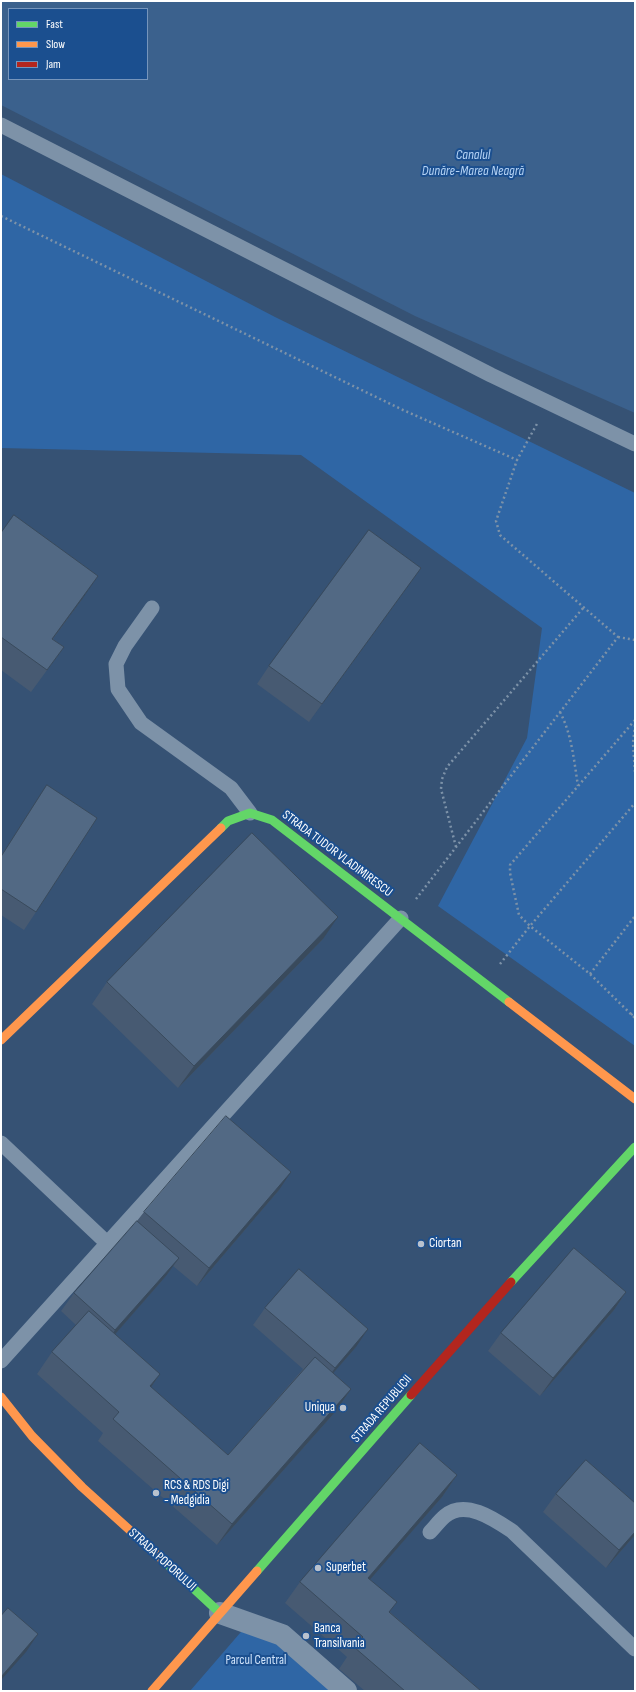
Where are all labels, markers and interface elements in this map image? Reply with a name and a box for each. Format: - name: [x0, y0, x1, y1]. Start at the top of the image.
- legend: [8, 8, 148, 80]
- text: Fast: [46, 17, 63, 32]
- text: Slow: [46, 37, 65, 52]
- text: Jam: [46, 57, 61, 72]
- water label: Canalul Dunăre-Marea Neagră: [422, 147, 524, 180]
- street label: STRADA TUDOR VLADIMIRESCU: [279, 807, 395, 901]
- place label: Ciortan: [429, 1236, 461, 1252]
- marker: Ciortan: [416, 1239, 426, 1249]
- street label: STRADA REPUBLICII: [349, 1372, 415, 1446]
- place label: Uniqua: [305, 1400, 335, 1416]
- marker: Uniqua: [338, 1403, 348, 1413]
- place label: RCS & RDS Digi - Medgidia: [164, 1478, 229, 1509]
- marker: RCS & RDS Digi - Medgidia: [151, 1488, 161, 1498]
- street label: STRADA POPORULUI: [125, 1525, 199, 1595]
- place label: Superbet: [326, 1560, 366, 1576]
- marker: Superbet: [313, 1563, 323, 1573]
- place label: Banca Transilvania: [314, 1621, 365, 1652]
- marker: Banca Transilvania: [301, 1631, 311, 1641]
- park label: Parcul Central: [226, 1653, 286, 1669]

